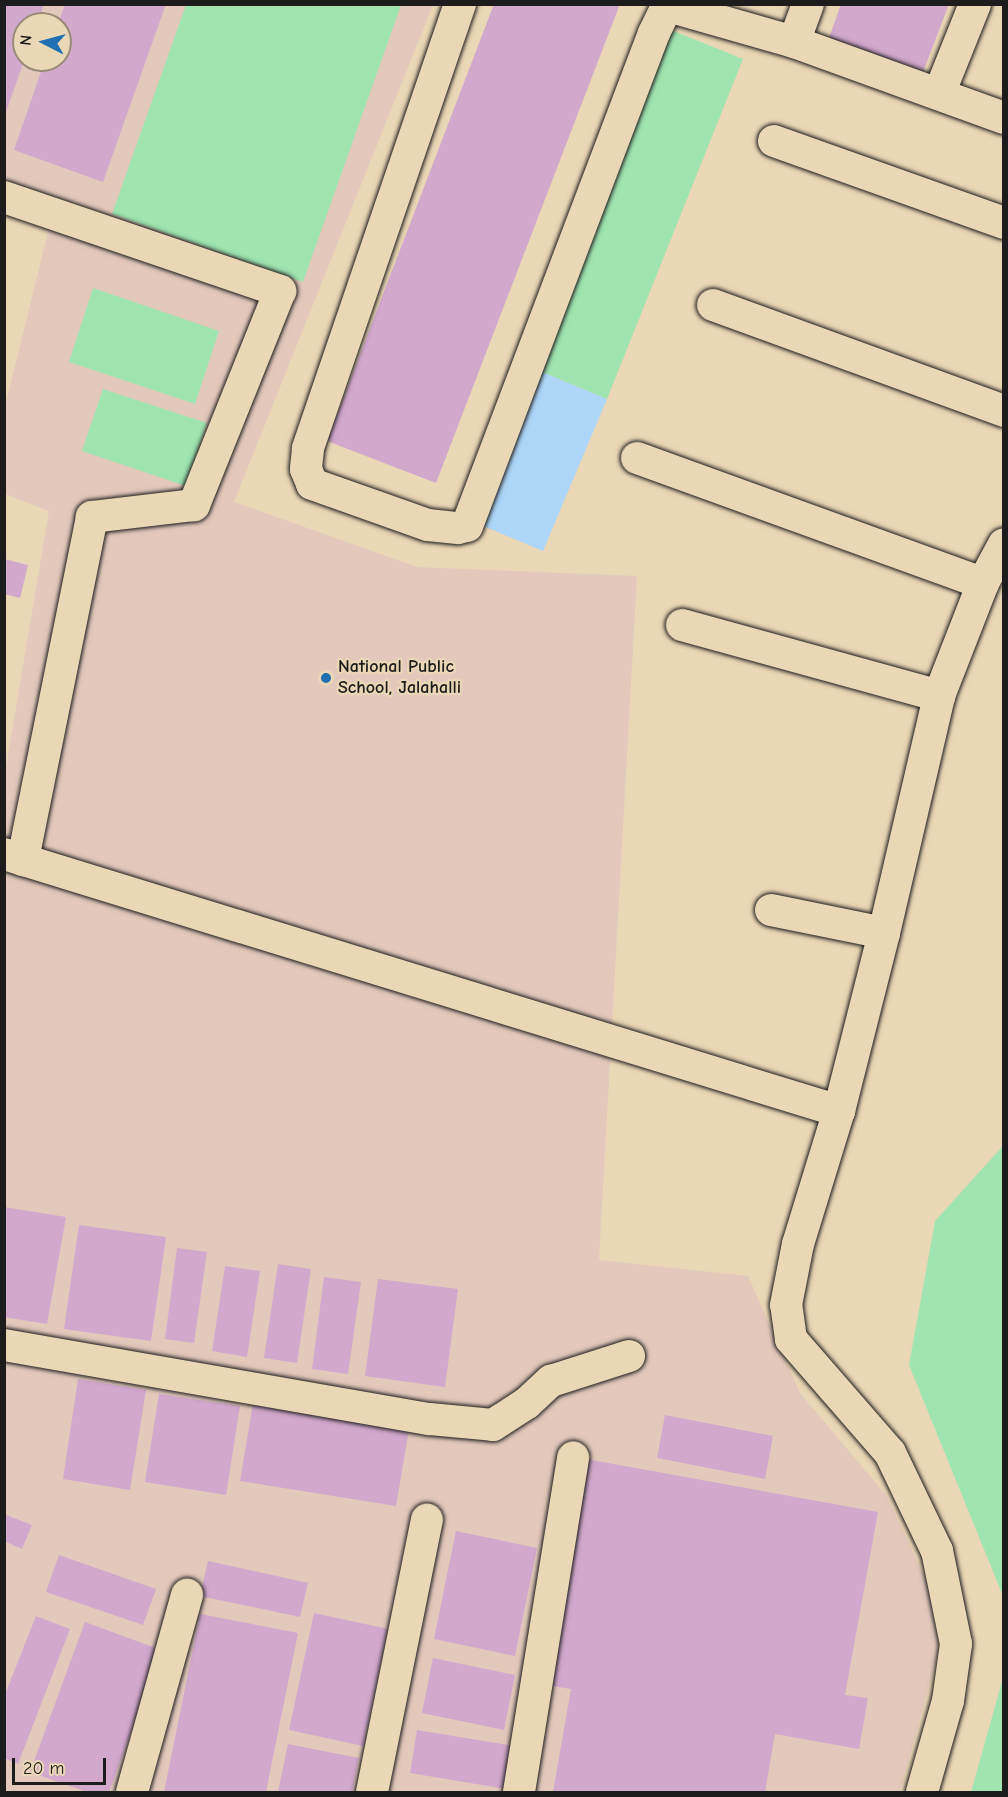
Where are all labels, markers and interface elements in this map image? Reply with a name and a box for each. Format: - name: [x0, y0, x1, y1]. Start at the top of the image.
- north arrow: [12, 12, 72, 72]
- text: N: [17, 34, 36, 46]
- place label: National Public School, Jalahalli: [338, 657, 461, 700]
- marker: National Public School, Jalahalli: [319, 671, 333, 685]
- scale bar: [15, 1746, 110, 1784]
- text: 20 m: [23, 1758, 64, 1779]

